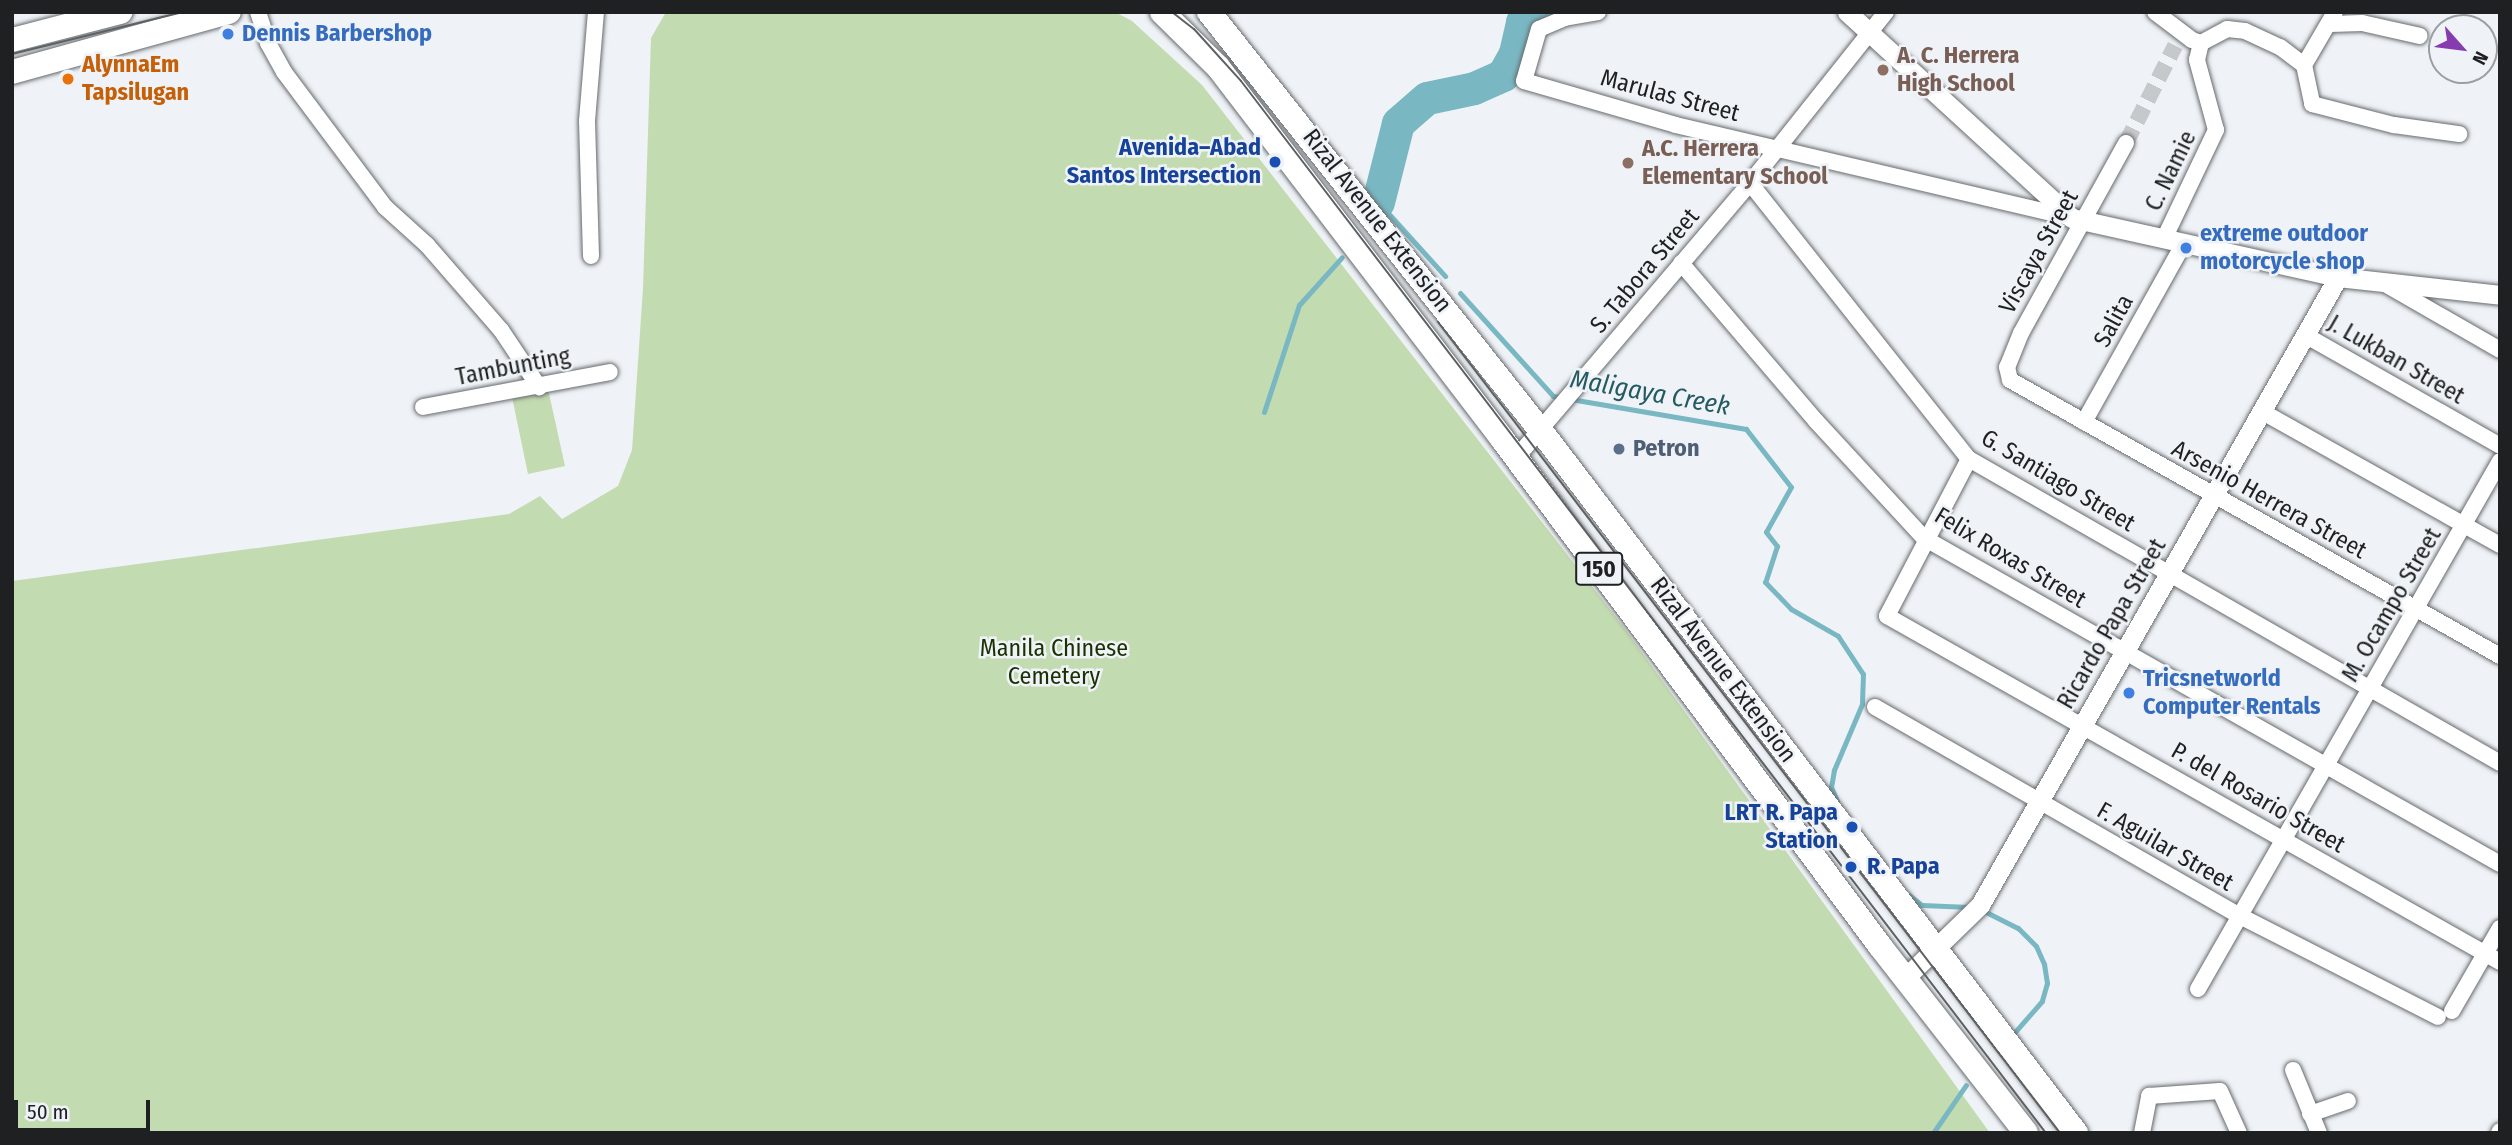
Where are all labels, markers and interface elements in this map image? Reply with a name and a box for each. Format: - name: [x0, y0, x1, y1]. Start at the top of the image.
- north arrow: [2428, 14, 2498, 84]
- place label: Dennis Barbershop: [242, 20, 432, 48]
- marker: Dennis Barbershop: [220, 26, 236, 42]
- place label: A. C. Herrera High School: [1897, 42, 2019, 98]
- text: N: [2467, 48, 2493, 69]
- place label: AlynnaEm Tapsilugan: [82, 51, 189, 107]
- marker: A. C. Herrera High School: [1875, 62, 1891, 78]
- street label: Marulas Street: [1597, 64, 1743, 128]
- marker: AlynnaEm Tapsilugan: [60, 71, 76, 87]
- street label: Rizal Avenue Extension: [1296, 124, 1458, 318]
- street label: C. Namie: [2139, 126, 2203, 216]
- place label: Avenida–Abad Santos Intersection: [1067, 134, 1261, 190]
- place label: A.C. Herrera Elementary School: [1642, 135, 1828, 191]
- marker: Avenida–Abad Santos Intersection: [1267, 154, 1283, 170]
- marker: A.C. Herrera Elementary School: [1620, 155, 1636, 171]
- street label: Viscaya Street: [1993, 185, 2085, 319]
- street label: S. Tabora Street: [1585, 203, 1705, 339]
- place label: extreme outdoor motorcycle shop: [2200, 220, 2368, 276]
- marker: extreme outdoor motorcycle shop: [2178, 240, 2194, 256]
- street label: Salita: [2088, 290, 2140, 352]
- street label: J. Lukban Street: [2323, 309, 2469, 411]
- street label: Tambunting: [453, 342, 573, 392]
- water label: Maligaya Creek: [1568, 364, 1732, 422]
- street label: G. Santiago Street: [1976, 424, 2140, 538]
- place label: Petron: [1633, 435, 1699, 463]
- street label: Arsenio Herrera Street: [2167, 435, 2371, 565]
- marker: Petron: [1611, 441, 1627, 457]
- street label: Felix Roxas Street: [1929, 501, 2091, 615]
- street label: M. Ocampo Street: [2336, 523, 2448, 687]
- street label: Ricardo Papa Street: [2052, 534, 2172, 714]
- road number: 150: [1574, 550, 1624, 589]
- street label: Rizal Avenue Extension: [1644, 572, 1802, 768]
- park label: Manila Chinese Cemetery: [980, 635, 1128, 691]
- place label: Tricsnetworld Computer Rentals: [2143, 665, 2321, 721]
- marker: Tricsnetworld Computer Rentals: [2121, 685, 2137, 701]
- street label: P. del Rosario Street: [2166, 737, 2350, 859]
- street label: F. Aguilar Street: [2092, 796, 2238, 898]
- place label: LRT R. Papa Station: [1724, 799, 1838, 855]
- marker: LRT R. Papa Station: [1844, 819, 1860, 835]
- place label: R. Papa: [1867, 853, 1940, 881]
- marker: R. Papa: [1841, 857, 1861, 877]
- scale bar: [18, 1086, 154, 1130]
- text: 50 m: [27, 1099, 69, 1125]

